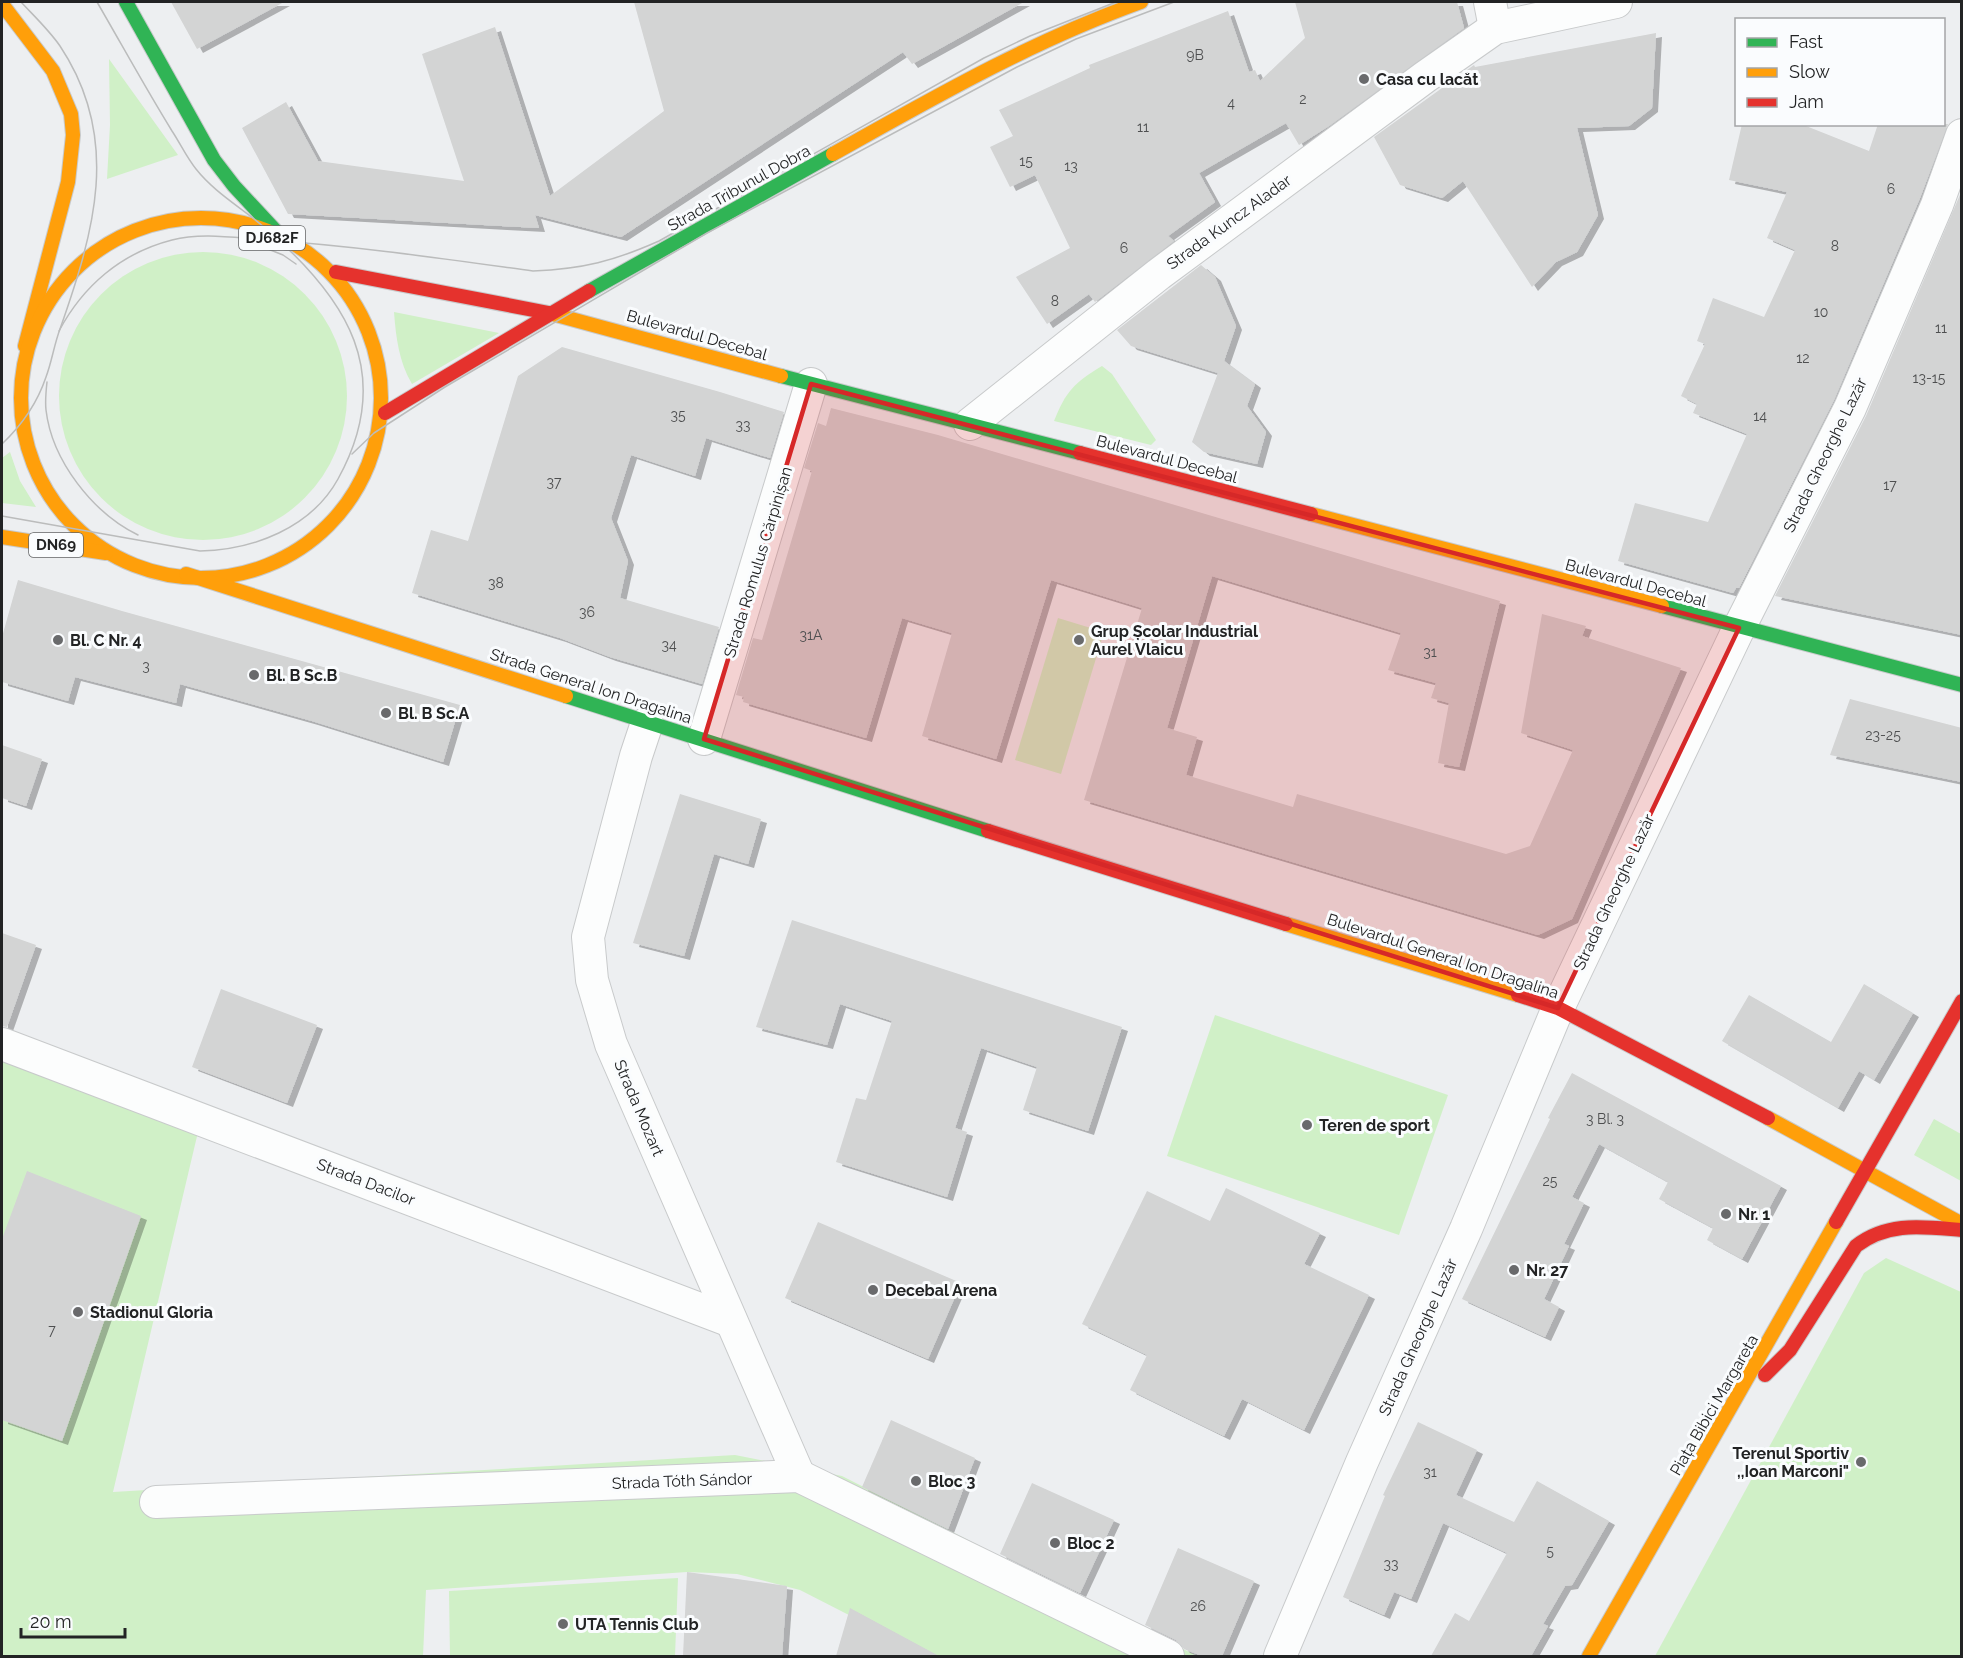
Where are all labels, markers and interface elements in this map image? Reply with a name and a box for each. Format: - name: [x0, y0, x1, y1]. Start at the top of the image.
- legend: [1735, 18, 1945, 126]
- text: Fast: [1789, 31, 1823, 52]
- house number: 9B: [1186, 47, 1204, 63]
- text: Slow: [1789, 61, 1830, 82]
- place label: Casa cu lacăt: [1376, 70, 1478, 89]
- marker: Casa cu lacăt: [1357, 72, 1371, 86]
- house number: 2: [1299, 91, 1307, 107]
- text: Jam: [1789, 91, 1824, 112]
- house number: 4: [1227, 95, 1235, 111]
- house number: 11: [1137, 119, 1149, 135]
- street label: Strada Tribunul Dobra: [664, 141, 814, 235]
- house number: 15: [1019, 153, 1033, 169]
- house number: 13: [1064, 158, 1078, 174]
- street label: Strada Kuncz Aladar: [1163, 170, 1295, 274]
- house number: 6: [1887, 181, 1895, 197]
- road number: DJ682F: [239, 226, 305, 250]
- house number: 8: [1831, 238, 1839, 254]
- house number: 6: [1120, 240, 1128, 256]
- house number: 8: [1051, 293, 1059, 309]
- house number: 10: [1814, 304, 1828, 320]
- street label: Bulevardul Decebal: [625, 306, 770, 364]
- house number: 11: [1935, 320, 1947, 336]
- house number: 12: [1796, 350, 1810, 366]
- house number: 13-15: [1913, 370, 1946, 386]
- street label: Strada Gheorghe Lazăr: [1779, 374, 1871, 536]
- house number: 35: [670, 407, 686, 423]
- house number: 14: [1753, 408, 1767, 424]
- house number: 33: [736, 417, 750, 433]
- street label: Bulevardul Decebal: [1094, 431, 1240, 487]
- street label: Strada Romulus Cărpinișan: [720, 464, 796, 660]
- house number: 37: [547, 474, 562, 490]
- house number: 17: [1883, 477, 1897, 493]
- road number: DN69: [29, 533, 83, 557]
- street label: Bulevardul Decebal: [1563, 555, 1709, 611]
- house number: 38: [488, 575, 504, 591]
- house number: 36: [579, 604, 595, 620]
- place label: Grup Școlar Industrial Aurel Vlaicu: [1091, 622, 1259, 659]
- house number: 31A: [800, 627, 823, 643]
- place label: Bl. C Nr. 4: [70, 631, 142, 650]
- marker: Bl. C Nr. 4: [51, 633, 65, 647]
- marker: Grup Școlar Industrial Aurel Vlaicu: [1072, 633, 1086, 647]
- house number: 34: [661, 637, 677, 653]
- street label: Strada General Ion Dragalina: [488, 644, 694, 728]
- house number: 31: [1423, 644, 1437, 660]
- house number: 3: [142, 658, 150, 674]
- place label: Bl. B Sc.B: [266, 666, 338, 685]
- marker: Bl. B Sc.B: [247, 668, 261, 682]
- place label: Bl. B Sc.A: [398, 704, 470, 723]
- marker: Bl. B Sc.A: [379, 706, 393, 720]
- house number: 23-25: [1865, 727, 1901, 743]
- street label: Strada Gheorghe Lazăr: [1569, 811, 1659, 973]
- street label: Bulevardul General Ion Dragalina: [1325, 910, 1561, 1002]
- street label: Strada Mozart: [610, 1057, 668, 1160]
- house number: 3 Bl. 3: [1586, 1111, 1624, 1127]
- place label: Teren de sport: [1319, 1116, 1430, 1135]
- marker: Teren de sport: [1300, 1118, 1314, 1132]
- street label: Strada Dacilor: [314, 1155, 418, 1210]
- house number: 25: [1543, 1173, 1558, 1189]
- place label: Nr. 1: [1738, 1205, 1770, 1224]
- marker: Nr. 1: [1719, 1207, 1733, 1221]
- street label: Strada Gheorghe Lazăr: [1375, 1255, 1461, 1419]
- place label: Nr. 27: [1526, 1261, 1568, 1280]
- marker: Nr. 27: [1507, 1263, 1521, 1277]
- place label: Decebal Arena: [885, 1281, 997, 1300]
- marker: Decebal Arena: [866, 1283, 880, 1297]
- place label: Stadionul Gloria: [90, 1303, 213, 1322]
- marker: Stadionul Gloria: [71, 1305, 85, 1319]
- house number: 7: [48, 1322, 56, 1338]
- street label: Piața Bibici Margareta: [1666, 1331, 1762, 1479]
- place label: Terenul Sportiv ,,Ioan Marconi": [1733, 1444, 1849, 1481]
- marker: Terenul Sportiv ,,Ioan Marconi": [1854, 1455, 1868, 1469]
- house number: 31: [1423, 1464, 1437, 1480]
- street label: Strada Tóth Sándor: [611, 1469, 753, 1493]
- place label: Bloc 3: [928, 1472, 976, 1491]
- marker: Bloc 3: [909, 1474, 923, 1488]
- place label: Bloc 2: [1067, 1534, 1115, 1553]
- marker: Bloc 2: [1048, 1536, 1062, 1550]
- house number: 5: [1546, 1543, 1554, 1559]
- house number: 33: [1384, 1556, 1398, 1572]
- house number: 26: [1190, 1598, 1206, 1614]
- scale bar: [21, 1601, 124, 1639]
- text: 20 m: [30, 1611, 72, 1632]
- place label: UTA Tennis Club: [575, 1615, 699, 1634]
- marker: UTA Tennis Club: [556, 1617, 570, 1631]

